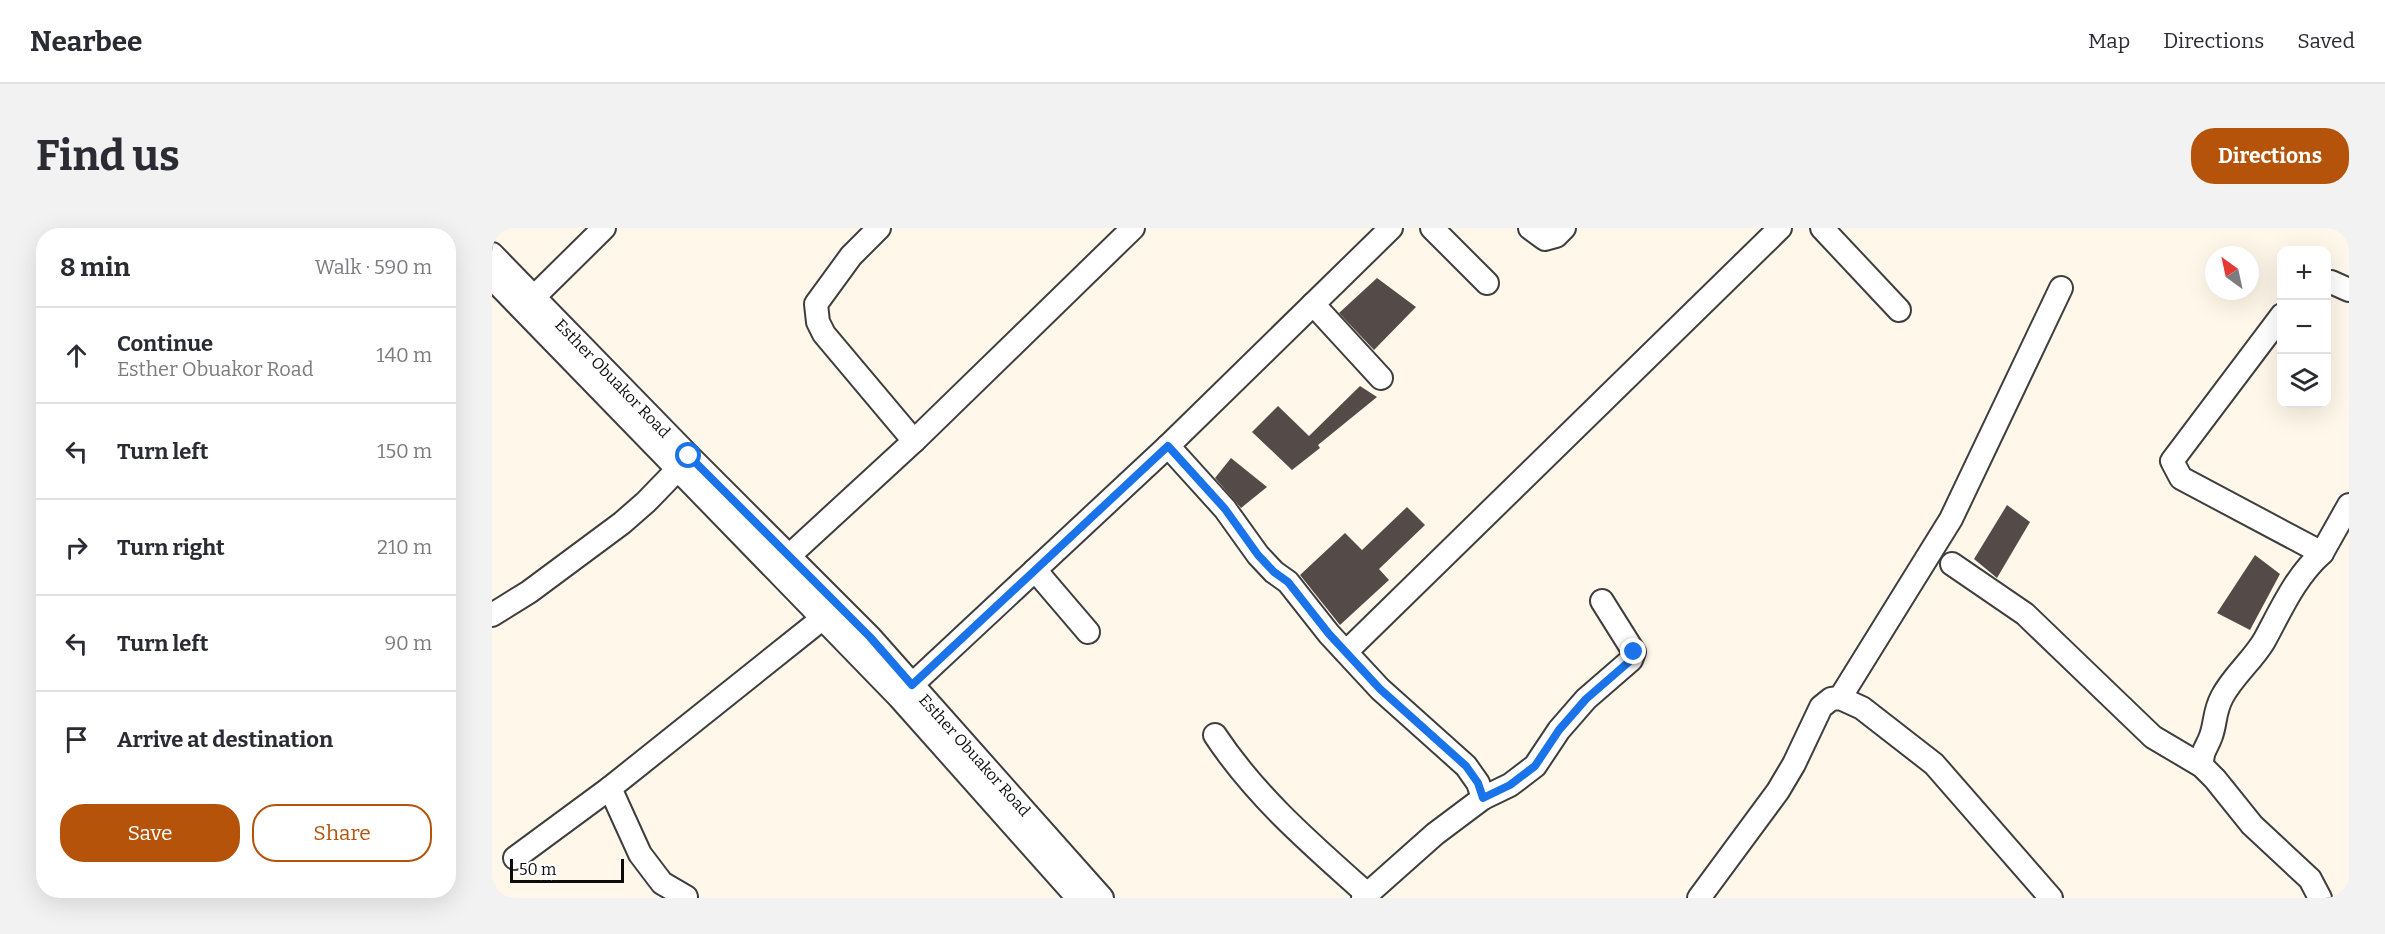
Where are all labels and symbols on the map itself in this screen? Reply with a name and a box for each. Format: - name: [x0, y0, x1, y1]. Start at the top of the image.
- north arrow: [2205, 246, 2259, 300]
- street label: Esther Obuakor Road: [551, 315, 674, 442]
- route start: [675, 442, 701, 468]
- route end: [1620, 638, 1646, 664]
- street label: Esther Obuakor Road: [915, 691, 1035, 820]
- scale bar: [510, 856, 624, 884]

